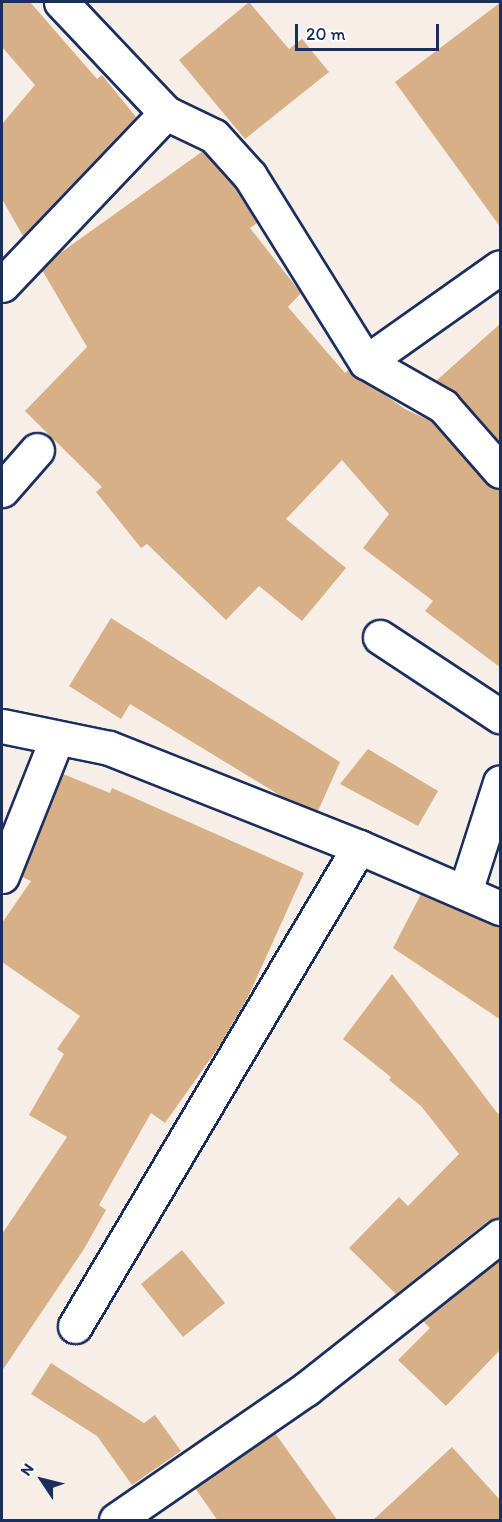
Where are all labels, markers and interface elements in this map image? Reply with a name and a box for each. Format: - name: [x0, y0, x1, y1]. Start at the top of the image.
- scale bar: [298, 12, 442, 50]
- text: 20 m: [306, 23, 346, 45]
- north arrow: [12, 1450, 72, 1510]
- text: N: [16, 1460, 38, 1479]

